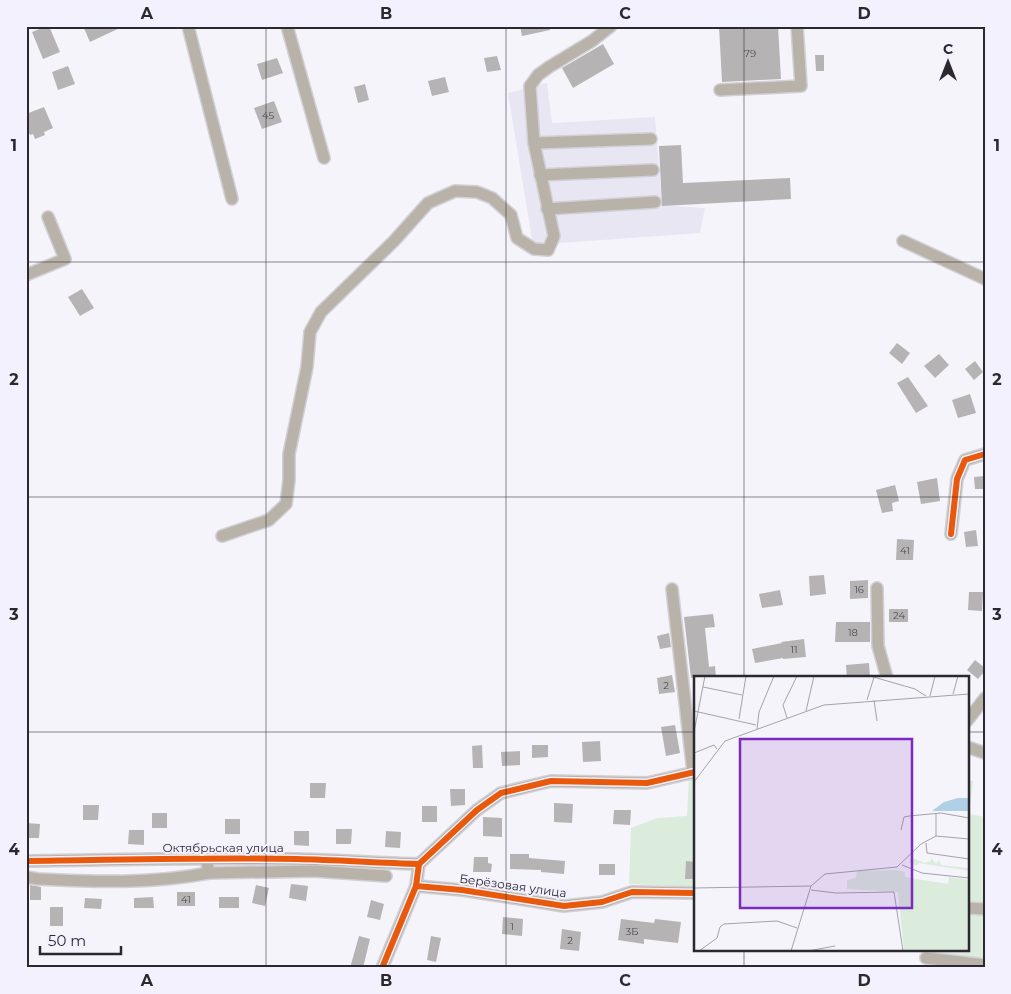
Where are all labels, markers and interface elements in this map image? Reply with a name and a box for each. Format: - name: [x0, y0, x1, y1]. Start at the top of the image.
- text: A: [140, 4, 154, 23]
- text: B: [380, 4, 392, 23]
- text: C: [619, 4, 631, 23]
- text: D: [857, 4, 871, 23]
- north arrow: [924, 38, 974, 88]
- text: С: [943, 40, 953, 58]
- house number: 79: [744, 47, 756, 60]
- house number: 45: [262, 109, 274, 122]
- text: 1: [11, 136, 17, 155]
- text: 1: [994, 136, 1000, 155]
- text: 2: [9, 370, 19, 389]
- text: 2: [992, 370, 1002, 389]
- house number: 41: [900, 544, 910, 557]
- house number: 16: [854, 583, 864, 596]
- text: 3: [8, 605, 19, 624]
- text: 3: [991, 605, 1002, 624]
- house number: 24: [893, 609, 905, 622]
- house number: 18: [848, 626, 858, 639]
- house number: 11: [790, 643, 798, 656]
- inset map: [694, 676, 968, 952]
- house number: 2: [663, 679, 669, 692]
- text: 4: [8, 840, 20, 859]
- street label: Октябрьская улица: [162, 840, 284, 855]
- text: 4: [991, 840, 1003, 859]
- street label: Берёзовая улица: [459, 871, 568, 900]
- house number: 41: [181, 893, 191, 906]
- house number: 1: [510, 920, 514, 933]
- scale bar: [40, 924, 121, 956]
- house number: 3Б: [626, 925, 638, 938]
- text: 50 m: [48, 931, 86, 950]
- house number: 2: [567, 934, 573, 947]
- text: A: [140, 971, 154, 990]
- text: B: [380, 971, 392, 990]
- text: C: [619, 971, 631, 990]
- text: D: [857, 971, 871, 990]

